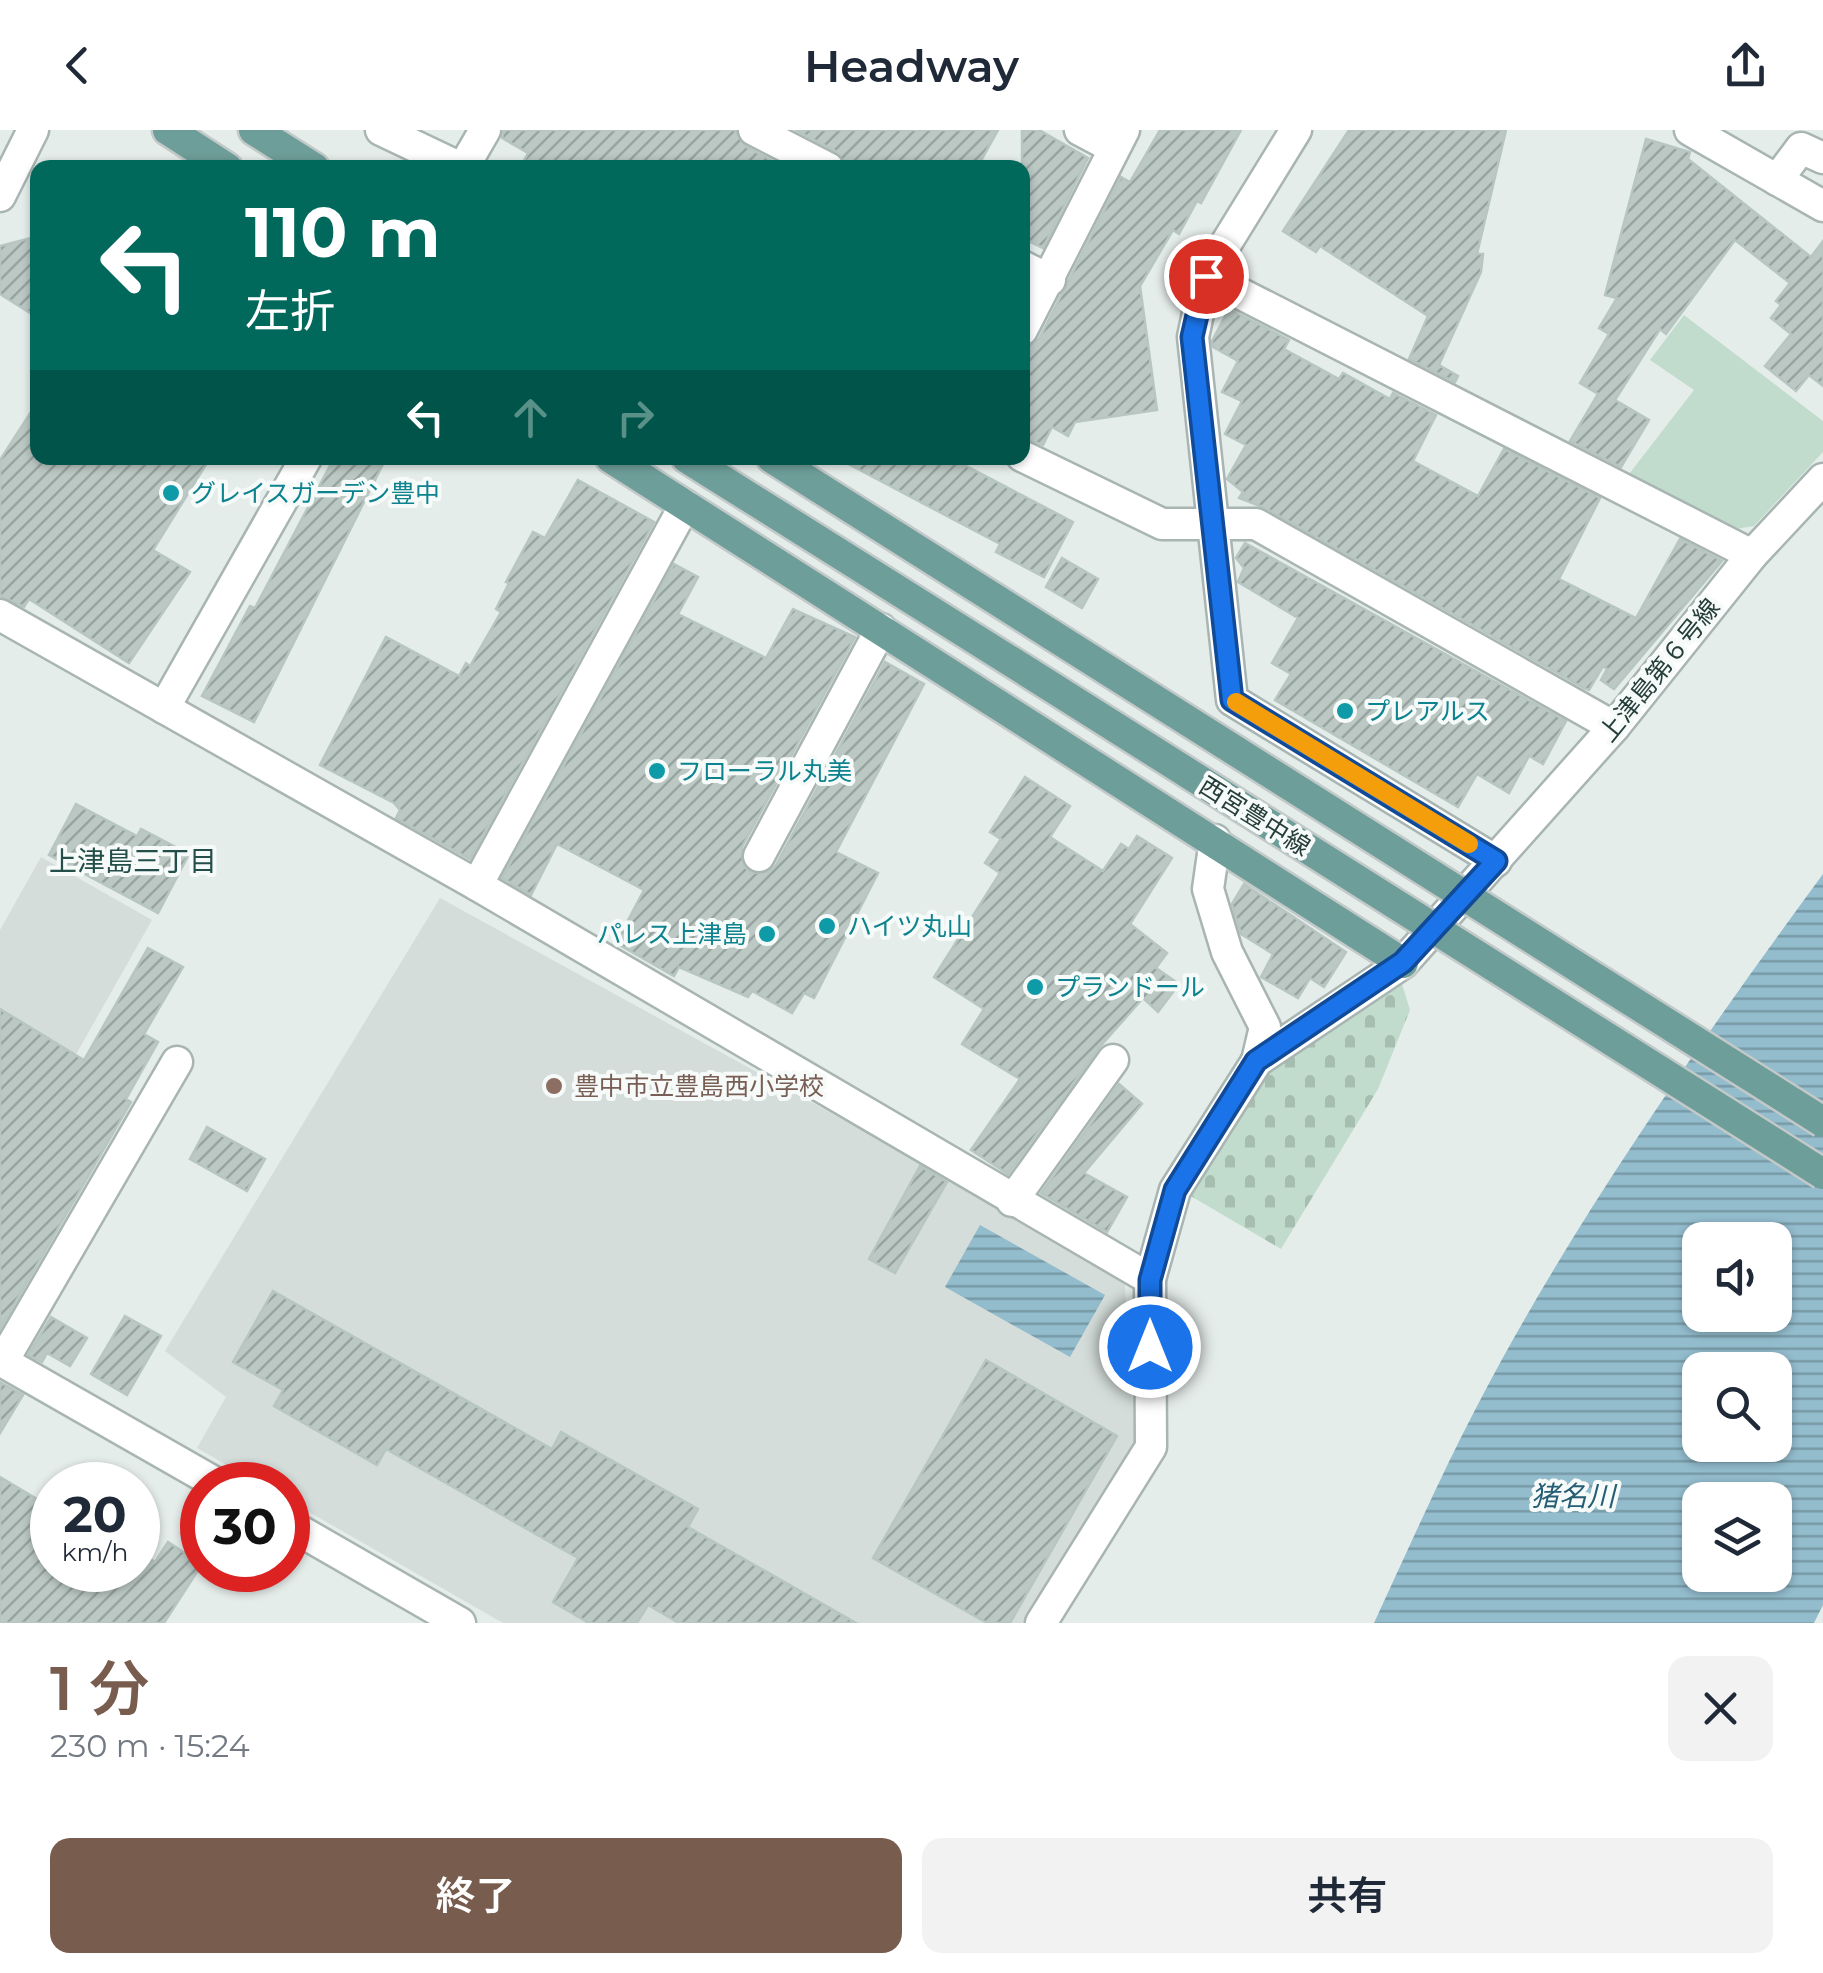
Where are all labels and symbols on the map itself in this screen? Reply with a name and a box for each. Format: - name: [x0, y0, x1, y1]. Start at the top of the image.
- pin: [1164, 234, 1249, 319]
- place label: グレイスガーデン豊中: [191, 478, 440, 508]
- marker: グレイスガーデン豊中: [160, 482, 182, 504]
- street label: 上津島第６号線: [1592, 593, 1726, 747]
- place label: プレアルス: [1365, 696, 1490, 726]
- marker: プレアルス: [1334, 700, 1356, 722]
- place label: フローラル丸美: [677, 756, 852, 786]
- marker: フローラル丸美: [646, 760, 668, 782]
- street label: 西宮豊中線: [1194, 770, 1316, 862]
- district label: 上津島三丁目: [49, 844, 217, 878]
- place label: ハイツ丸山: [847, 911, 972, 941]
- marker: ハイツ丸山: [816, 915, 838, 937]
- place label: パレス上津島: [597, 919, 747, 949]
- marker: パレス上津島: [756, 923, 778, 945]
- place label: プランドール: [1055, 972, 1205, 1002]
- marker: プランドール: [1024, 976, 1046, 998]
- place label: 豊中市立豊島西小学校: [574, 1071, 824, 1101]
- marker: 豊中市立豊島西小学校: [543, 1075, 565, 1097]
- position arrow: [1098, 1295, 1202, 1399]
- speed limit sign: 30: [180, 1462, 310, 1592]
- water label: 猪名川: [1531, 1479, 1618, 1513]

